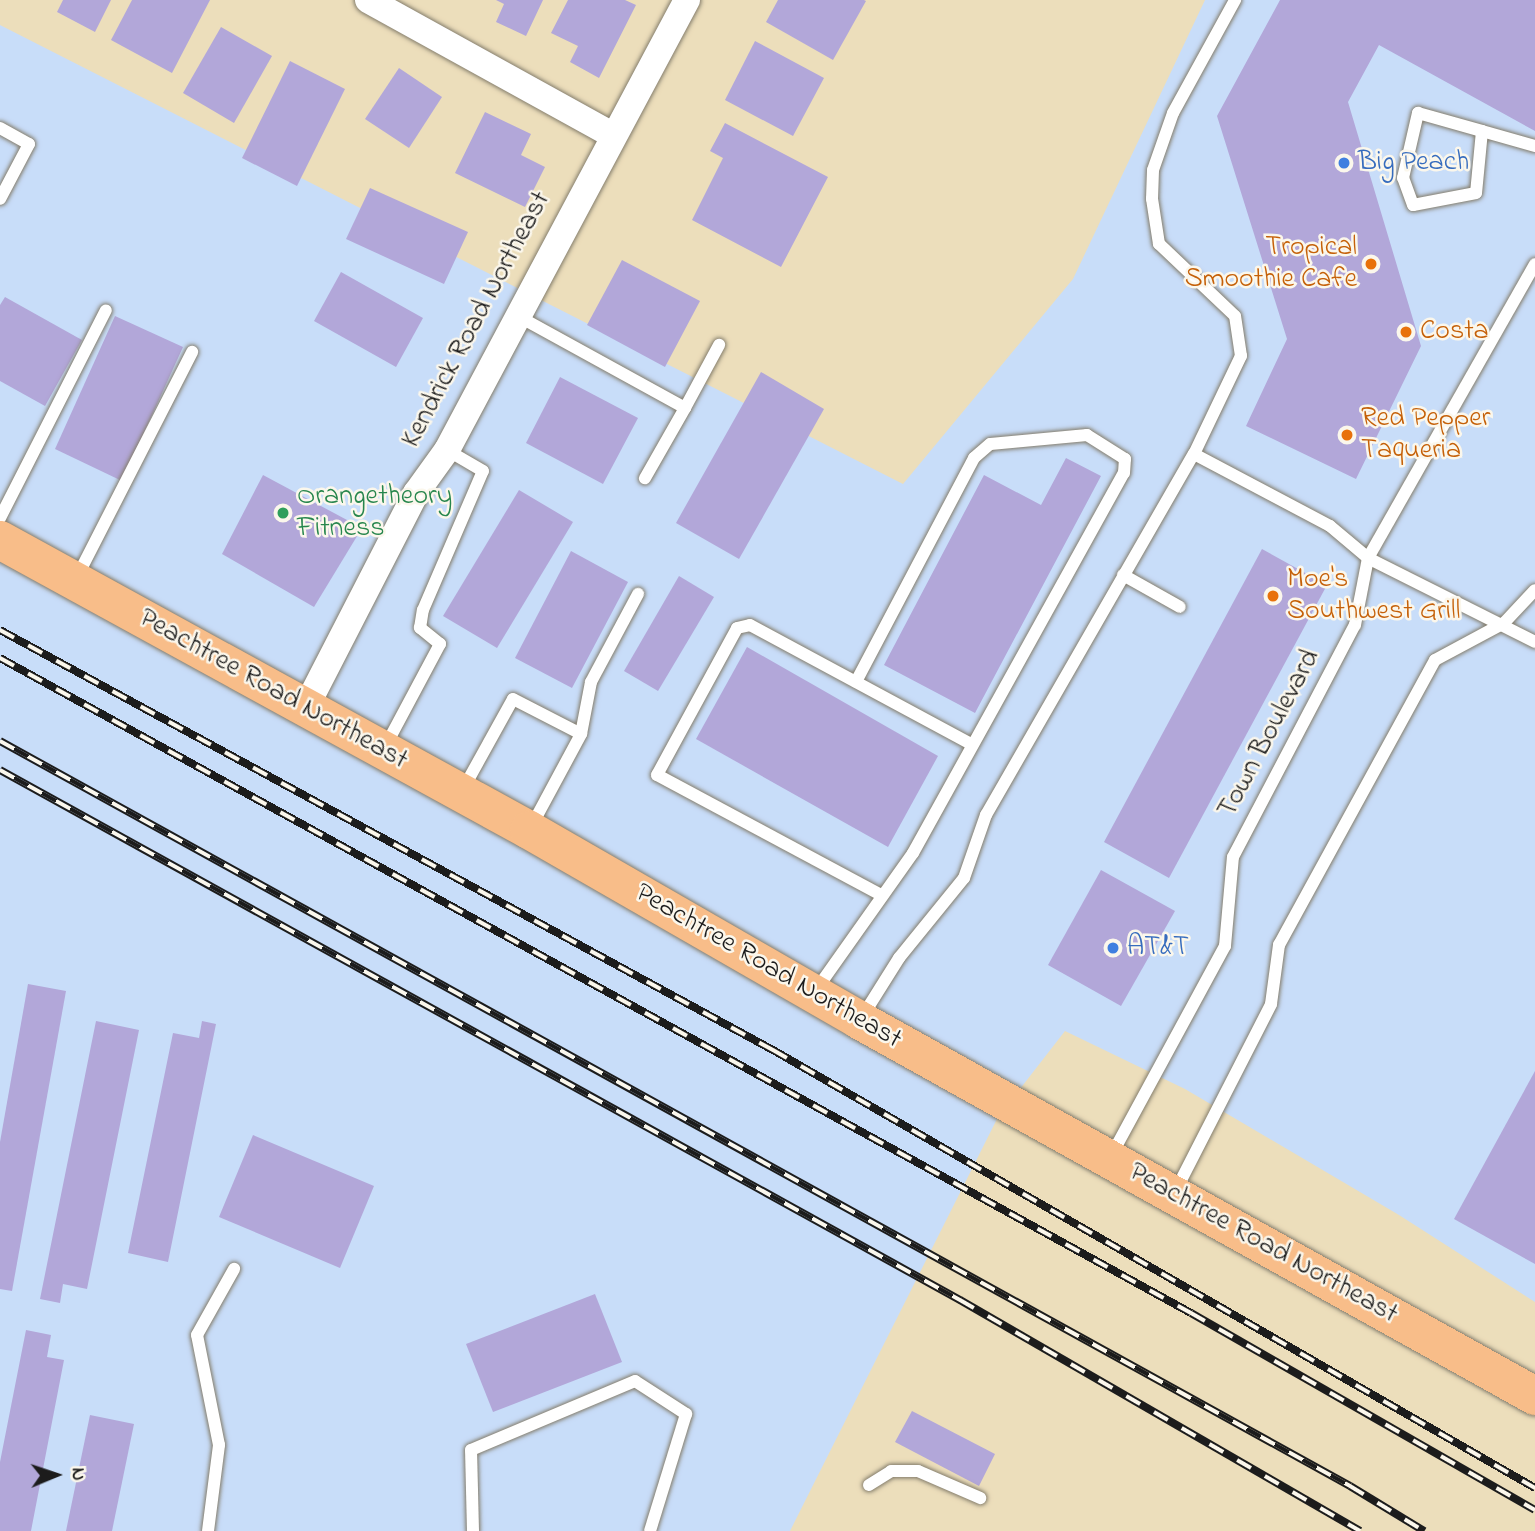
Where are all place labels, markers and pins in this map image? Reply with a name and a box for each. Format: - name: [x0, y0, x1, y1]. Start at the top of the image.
- place label: Big Peach: [1358, 146, 1469, 180]
- marker: Big Peach: [1336, 155, 1352, 171]
- place label: Tropical Smoothie Cafe: [1185, 231, 1357, 297]
- marker: Tropical Smoothie Cafe: [1363, 256, 1379, 272]
- place label: Costa: [1420, 315, 1489, 349]
- marker: Costa: [1398, 324, 1414, 340]
- place label: Red Pepper Taqueria: [1361, 402, 1491, 468]
- marker: Red Pepper Taqueria: [1339, 427, 1355, 443]
- place label: Orangetheory Fitness: [297, 480, 452, 546]
- marker: Orangetheory Fitness: [275, 505, 291, 521]
- place label: Moe's Southwest Grill: [1287, 563, 1460, 629]
- marker: Moe's Southwest Grill: [1265, 588, 1281, 604]
- place label: AT&T: [1127, 931, 1189, 965]
- marker: AT&T: [1105, 940, 1121, 956]

